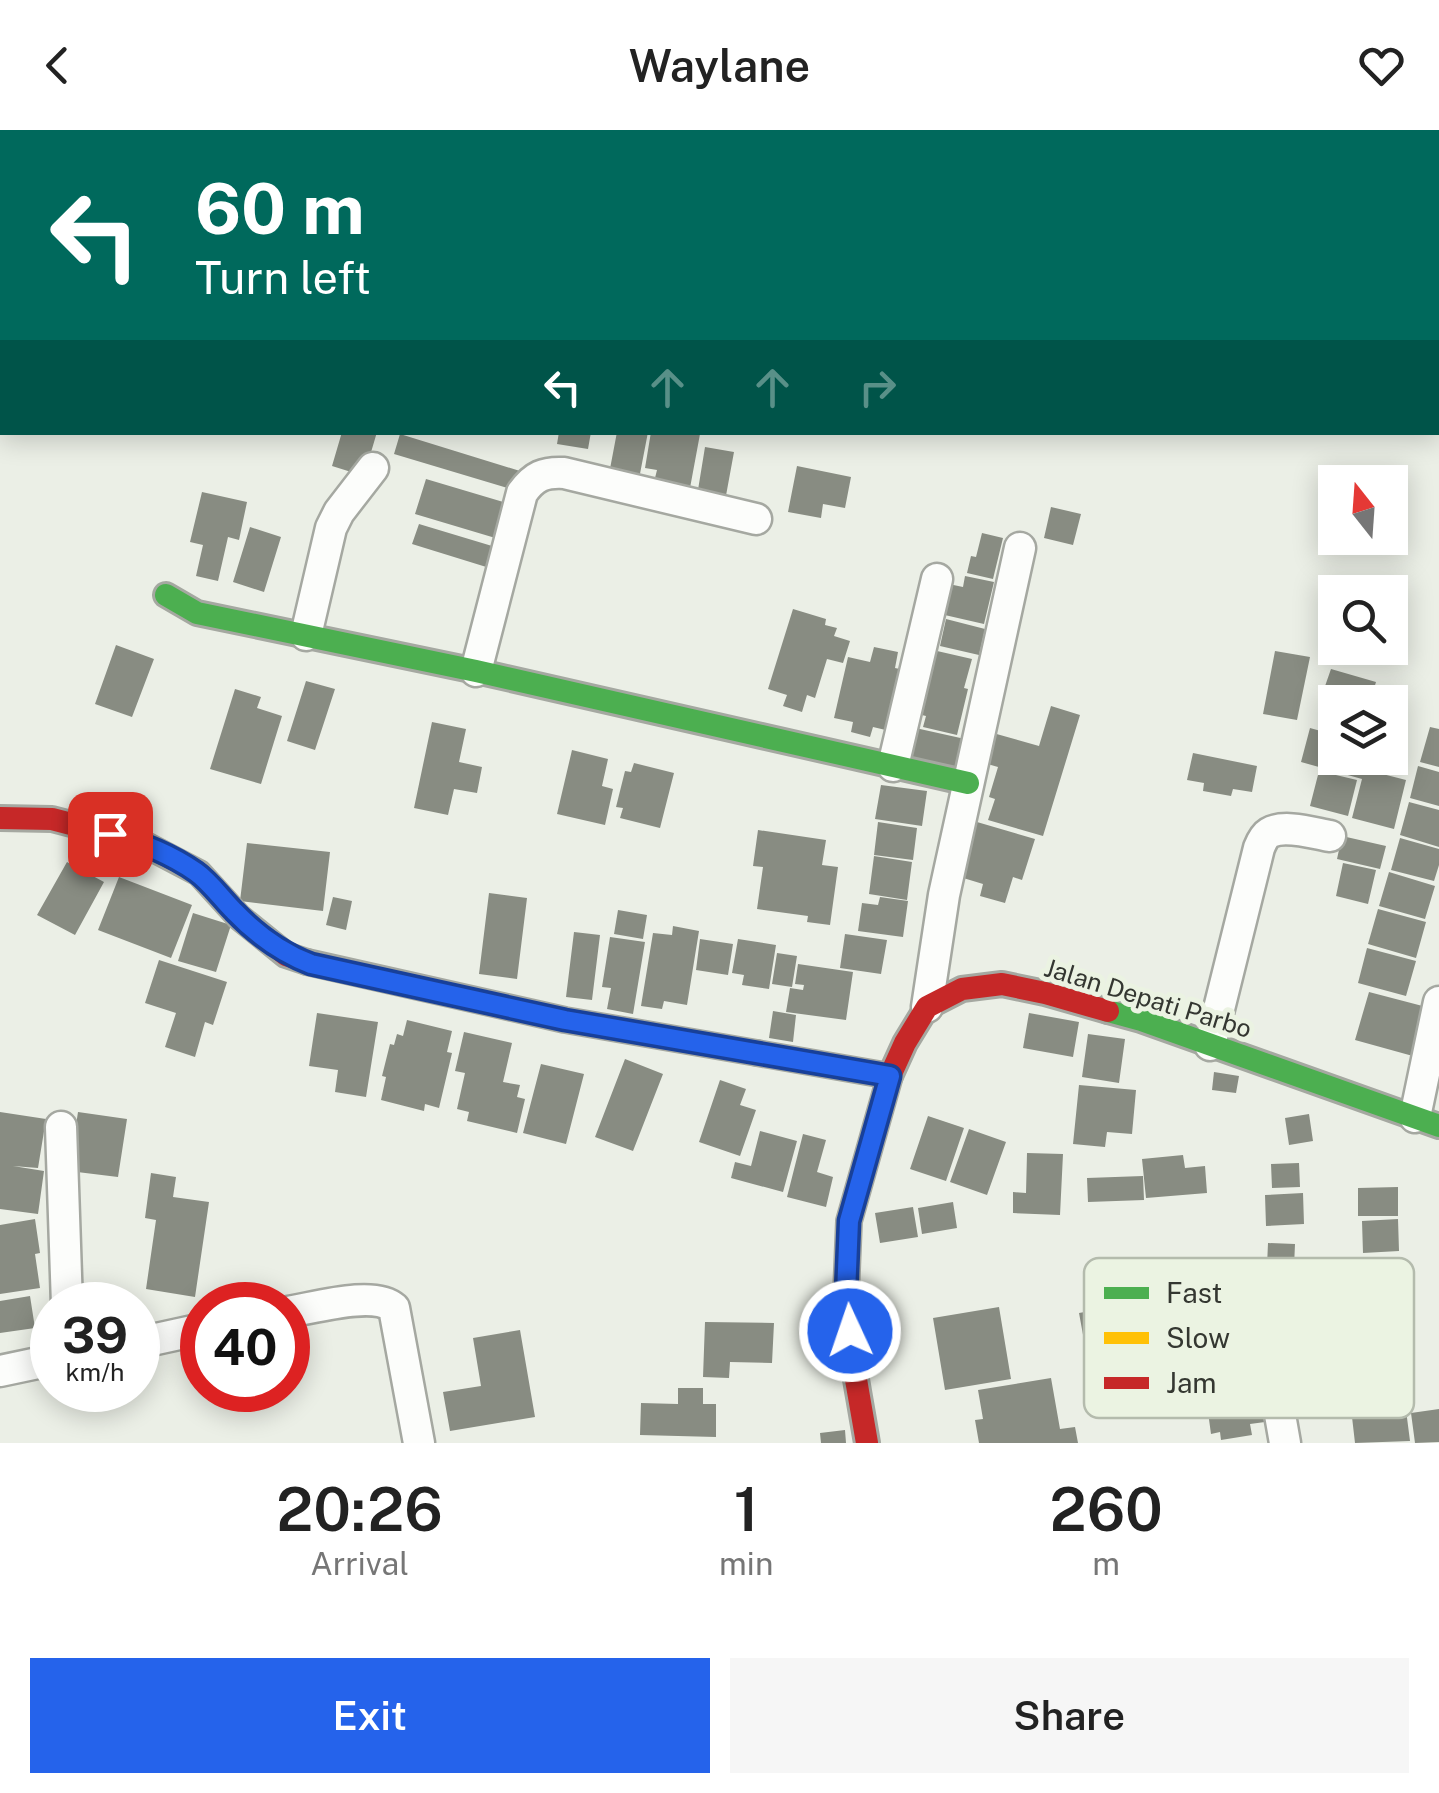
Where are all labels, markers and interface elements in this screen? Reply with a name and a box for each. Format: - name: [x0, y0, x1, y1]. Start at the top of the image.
- icon: back: [30, 38, 85, 93]
- icon: heart: [1354, 38, 1409, 93]
- text: Waylane: [629, 39, 810, 92]
- text: 60 m: [195, 167, 365, 250]
- icon: left: [30, 170, 160, 300]
- text: Turn left: [195, 251, 371, 304]
- icon: left: [535, 360, 590, 415]
- icon: ahead: [640, 360, 695, 415]
- icon: ahead: [745, 360, 800, 415]
- icon: right: [850, 360, 905, 415]
- north arrow: [1318, 465, 1408, 555]
- map controls: [1318, 465, 1408, 775]
- button: search: [1318, 575, 1408, 665]
- button: layers: [1318, 685, 1408, 775]
- pin: [68, 792, 153, 877]
- icon: arrive: [83, 807, 138, 862]
- street label: Jalan Depati Parbo: [1041, 952, 1255, 1044]
- legend: [1084, 1258, 1414, 1418]
- text: Fast: [1166, 1276, 1222, 1309]
- position arrow: [798, 1279, 902, 1383]
- speed limit sign: 40: [180, 1282, 310, 1412]
- text: 39: [62, 1305, 128, 1364]
- text: Slow: [1166, 1321, 1230, 1354]
- text: km/h: [66, 1357, 124, 1387]
- text: Jam: [1166, 1366, 1217, 1399]
- text: 20:26: [276, 1474, 443, 1545]
- text: 1: [734, 1474, 759, 1545]
- text: 260: [1050, 1474, 1163, 1545]
- text: Arrival: [310, 1545, 409, 1582]
- text: min: [719, 1545, 773, 1582]
- text: m: [1092, 1545, 1120, 1582]
- button: Exit: [30, 1658, 710, 1773]
- button: Share: [730, 1658, 1409, 1773]

